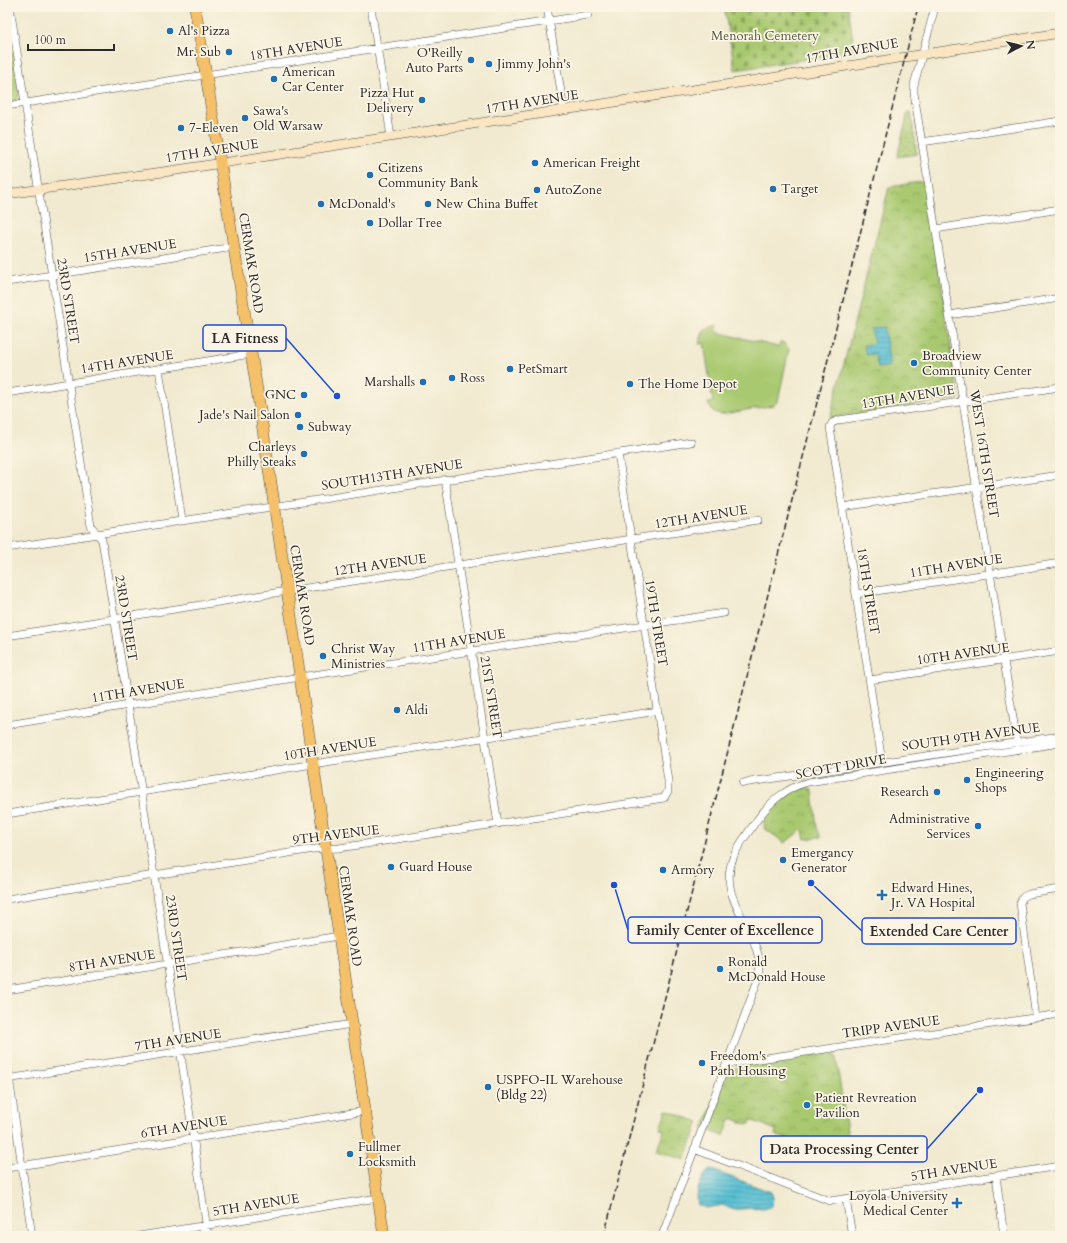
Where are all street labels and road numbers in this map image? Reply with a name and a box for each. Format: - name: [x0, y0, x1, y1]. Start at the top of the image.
- street label: 18TH AVENUE: [248, 33, 344, 65]
- street label: 17TH AVENUE: [804, 34, 900, 68]
- street label: 17TH AVENUE: [484, 86, 580, 118]
- street label: 17TH AVENUE: [164, 135, 260, 167]
- street label: CERMAK ROAD: [234, 211, 268, 315]
- street label: 15TH AVENUE: [82, 235, 178, 267]
- street label: 23RD STREET: [52, 257, 84, 346]
- street label: 14TH AVENUE: [79, 346, 175, 378]
- street label: 13TH AVENUE: [860, 381, 956, 413]
- street label: WEST 16TH STREET: [965, 388, 1003, 520]
- street label: SOUTH13TH AVENUE: [320, 455, 464, 495]
- street label: 12TH AVENUE: [653, 501, 749, 533]
- street label: CERMAK ROAD: [285, 543, 319, 647]
- street label: 18TH STREET: [852, 546, 884, 636]
- street label: 12TH AVENUE: [332, 550, 428, 580]
- street label: 11TH AVENUE: [908, 550, 1004, 582]
- street label: 23RD STREET: [110, 574, 142, 663]
- street label: 19TH STREET: [640, 578, 672, 668]
- street label: 11TH AVENUE: [411, 625, 507, 657]
- street label: 10TH AVENUE: [915, 639, 1011, 669]
- street label: 21ST STREET: [476, 654, 506, 740]
- street label: 11TH AVENUE: [90, 675, 186, 707]
- street label: SOUTH 9TH AVENUE: [901, 718, 1041, 756]
- street label: 10TH AVENUE: [282, 733, 378, 765]
- street label: SCOTT DRIVE: [794, 750, 888, 784]
- street label: 9TH AVENUE: [292, 821, 380, 849]
- street label: CERMAK ROAD: [334, 864, 366, 968]
- street label: 23RD STREET: [161, 894, 191, 983]
- street label: 8TH AVENUE: [68, 945, 156, 977]
- street label: TRIPP AVENUE: [841, 1011, 941, 1043]
- street label: 7TH AVENUE: [134, 1024, 222, 1056]
- street label: 6TH AVENUE: [140, 1111, 228, 1143]
- street label: 5TH AVENUE: [910, 1154, 998, 1186]
- street label: 5TH AVENUE: [212, 1189, 300, 1221]

